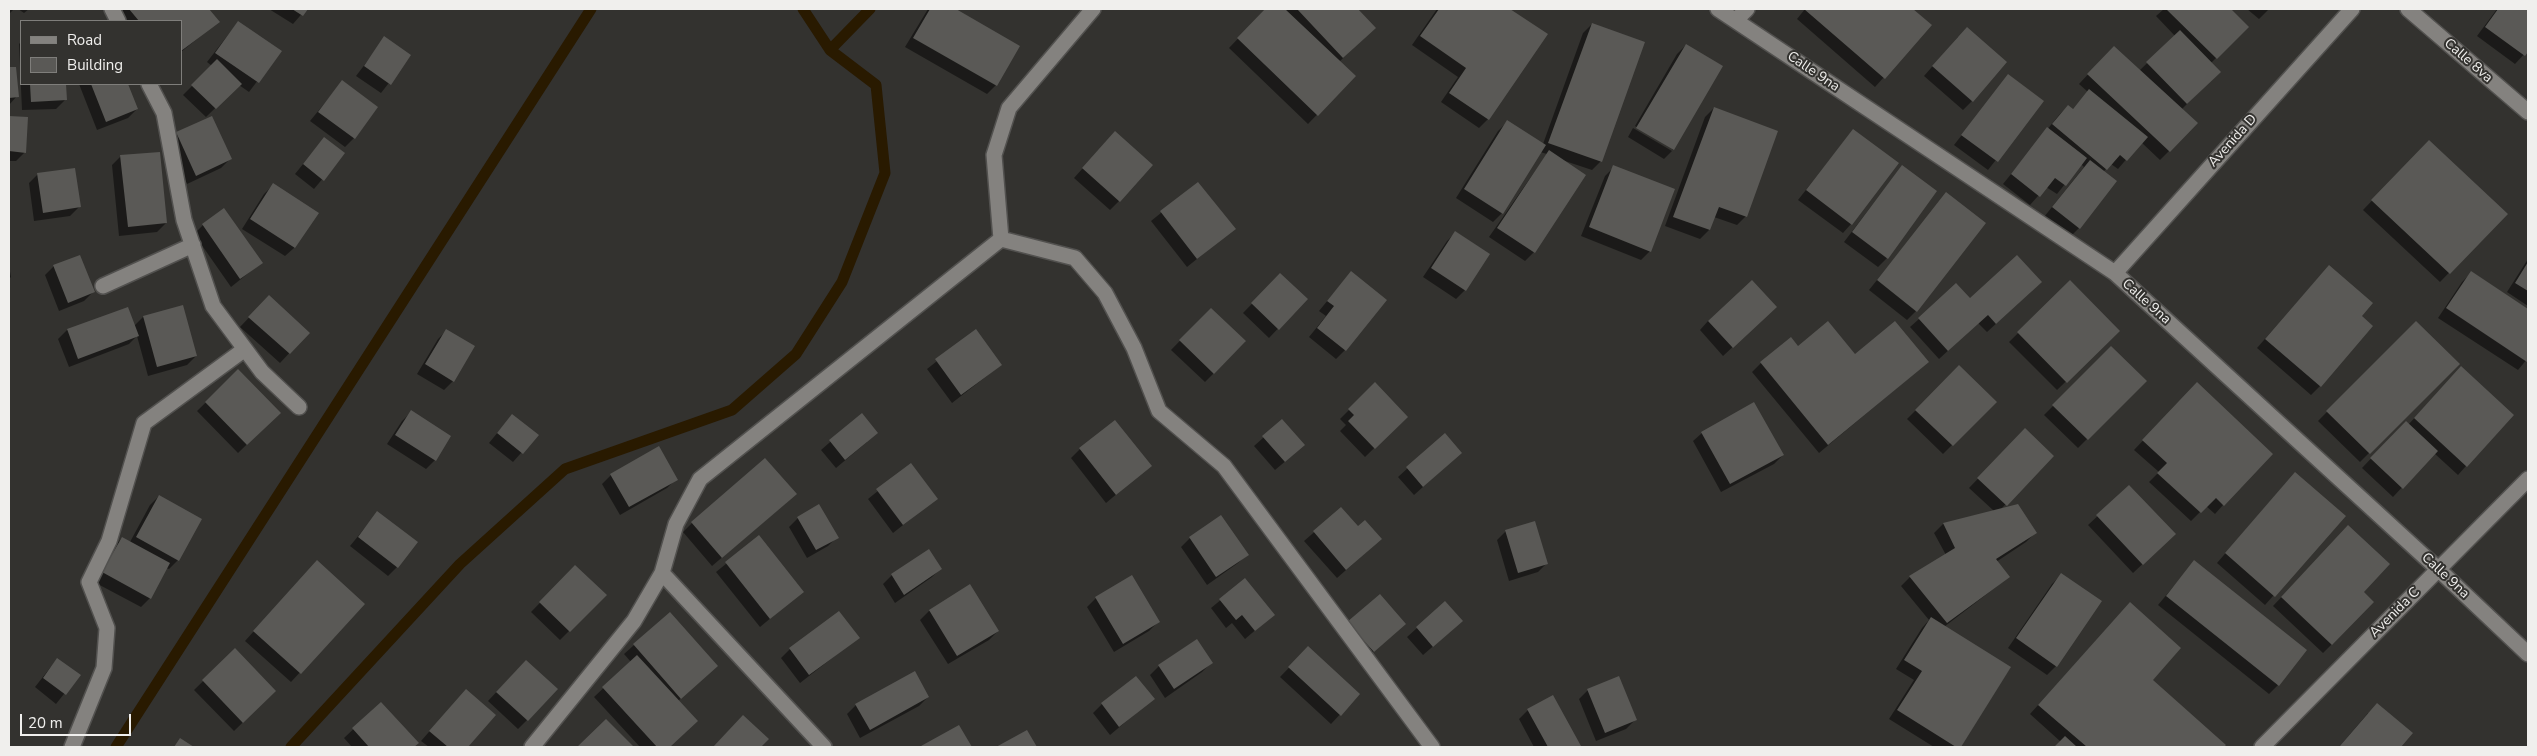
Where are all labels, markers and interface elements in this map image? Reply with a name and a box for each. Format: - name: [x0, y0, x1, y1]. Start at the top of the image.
- legend: [20, 20, 182, 85]
- text: Road: [67, 30, 102, 50]
- street label: Calle 8va: [2440, 35, 2496, 87]
- street label: Calle 9na: [1784, 48, 1842, 96]
- text: Building: [67, 55, 123, 75]
- street label: Avenida D: [2205, 111, 2261, 171]
- street label: Calle 9na: [2118, 276, 2174, 328]
- street label: Calle 9na: [2417, 550, 2473, 602]
- street label: Avenida C: [2366, 584, 2424, 642]
- scale bar: [22, 704, 134, 736]
- text: 20 m: [28, 713, 63, 733]

